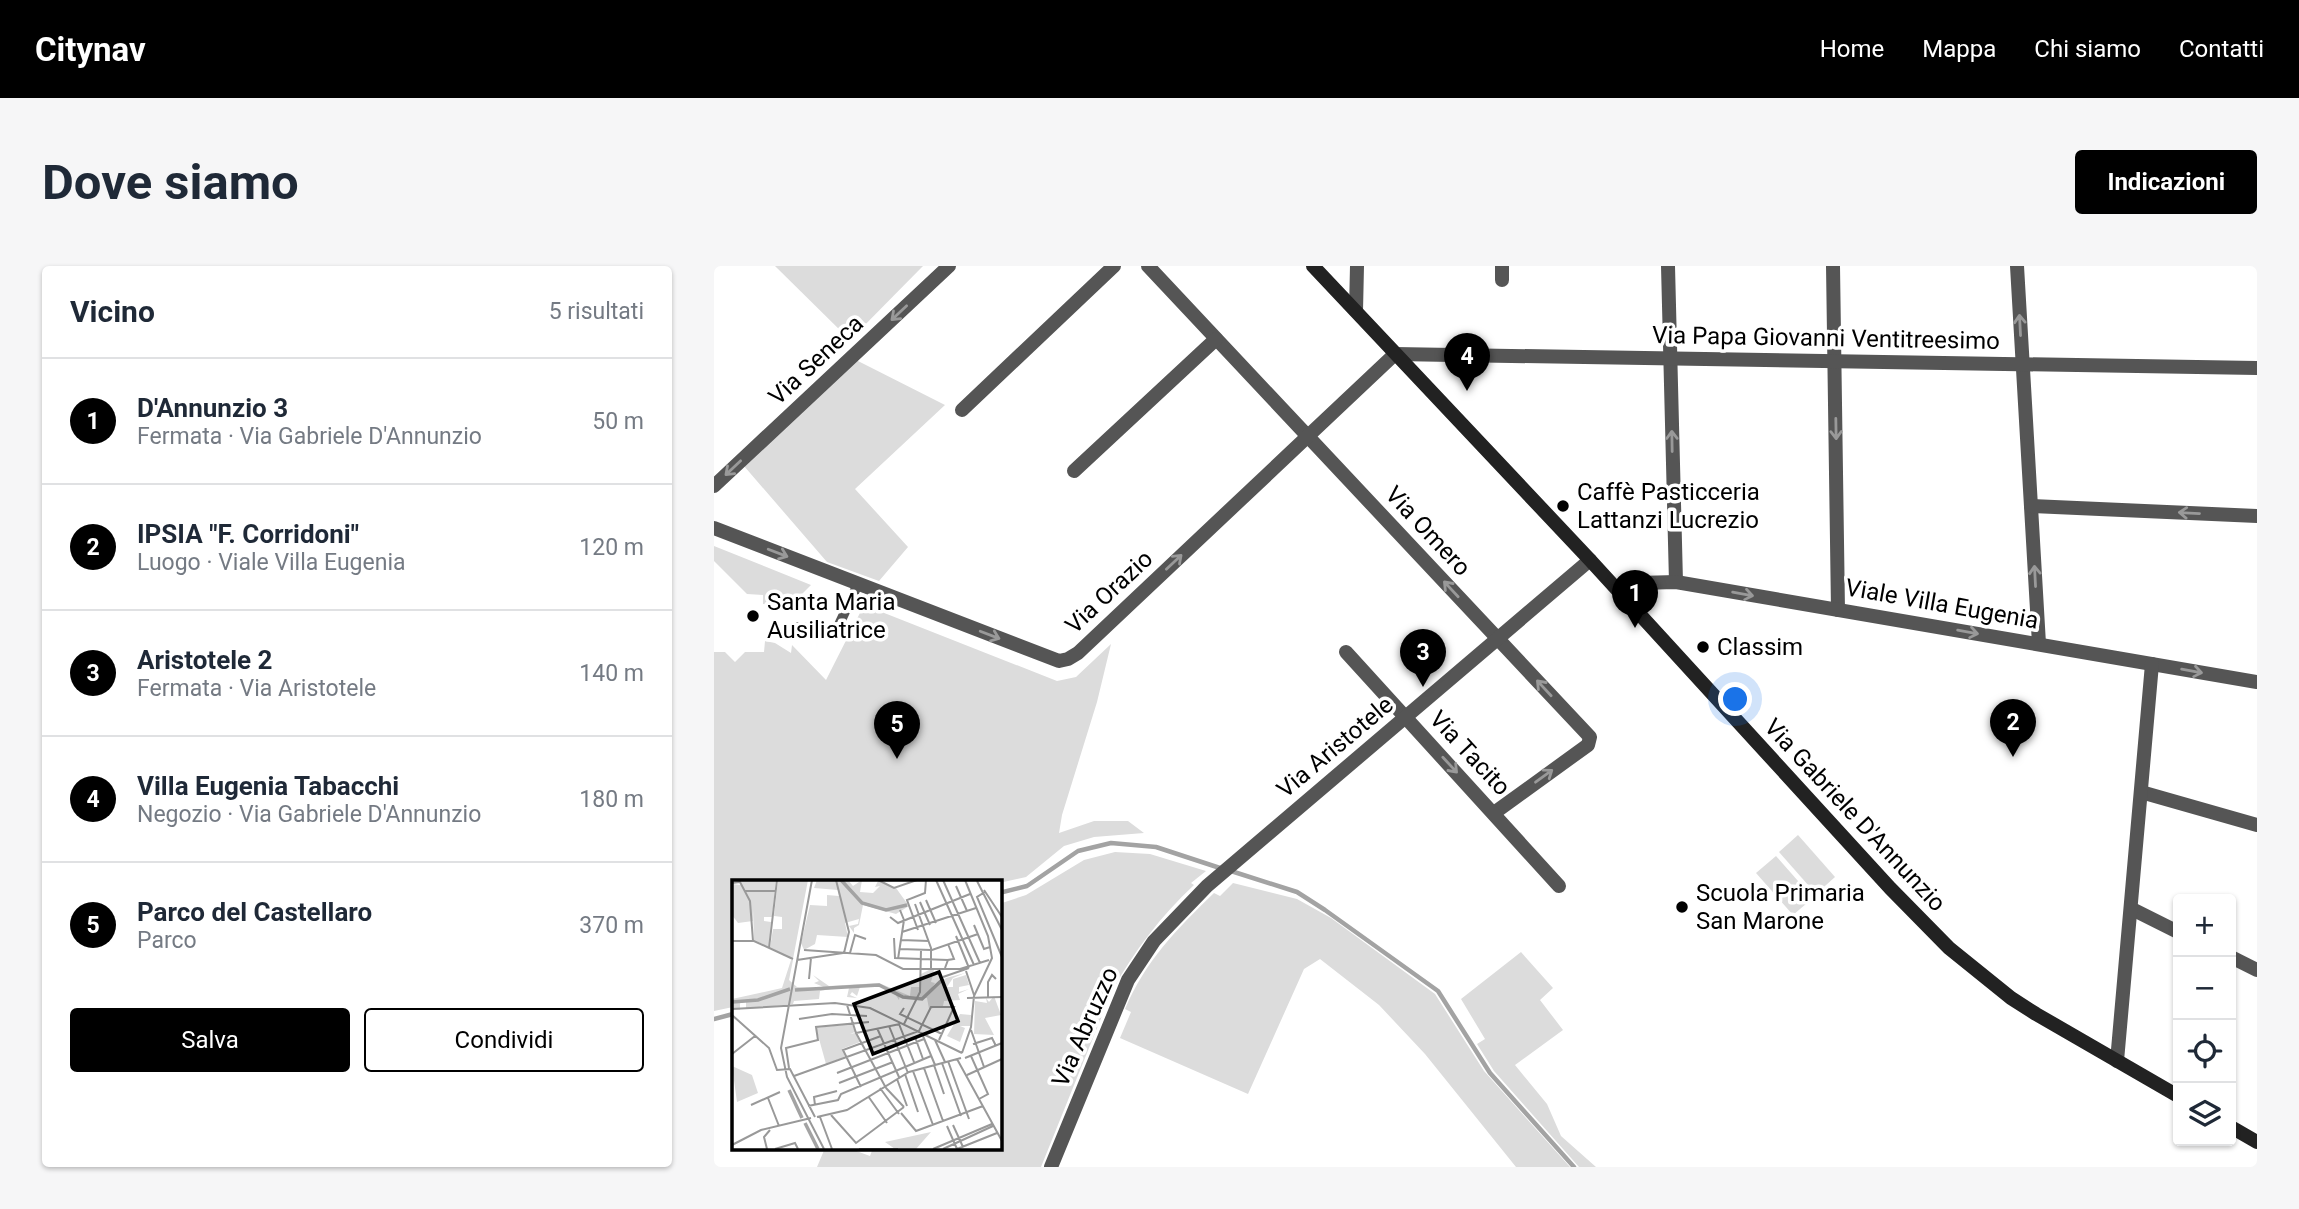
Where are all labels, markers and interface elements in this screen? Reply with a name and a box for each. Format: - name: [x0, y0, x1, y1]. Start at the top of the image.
- text: Citynav: [35, 30, 146, 69]
- text: Home: [1820, 35, 1884, 63]
- text: Mappa: [1922, 35, 1996, 63]
- text: Chi siamo: [2034, 35, 2141, 63]
- text: Contatti: [2179, 35, 2264, 63]
- button: Indicazioni: [2075, 150, 2257, 214]
- text: Dove siamo: [42, 154, 299, 211]
- text: Vicino: [70, 294, 155, 329]
- text: 5 risultati: [549, 298, 644, 325]
- one-way arrow: [891, 304, 908, 321]
- street label: Via Seneca: [763, 309, 869, 411]
- one-way arrow: [2014, 313, 2027, 336]
- street label: Via Papa Giovanni Ventitreesimo: [1652, 321, 2000, 355]
- pin: 4: [1444, 333, 1490, 391]
- text: D'Annunzio 3: [137, 393, 288, 423]
- text: 1: [86, 408, 100, 435]
- text: 50 m: [592, 408, 644, 435]
- one-way arrow: [1829, 417, 1843, 440]
- text: Fermata · Via Gabriele D'Annunzio: [137, 423, 482, 450]
- one-way arrow: [1666, 429, 1679, 452]
- one-way arrow: [725, 460, 742, 477]
- place label: Caffè Pasticceria Lattanzi Lucrezio: [1577, 478, 1760, 534]
- street label: Via Omero: [1380, 480, 1476, 582]
- marker: Caffè Pasticceria Lattanzi Lucrezio: [1555, 498, 1571, 514]
- one-way arrow: [2178, 507, 2201, 520]
- text: IPSIA "F. Corridoni": [137, 519, 359, 549]
- text: 2: [86, 534, 100, 561]
- text: 120 m: [579, 534, 644, 561]
- street label: Via Orazio: [1060, 545, 1158, 639]
- one-way arrow: [766, 547, 788, 560]
- text: Luogo · Viale Villa Eugenia: [137, 549, 406, 576]
- one-way arrow: [1166, 553, 1183, 570]
- one-way arrow: [2028, 565, 2041, 588]
- pin: 1: [1612, 570, 1658, 628]
- street label: Viale Villa Eugenia: [1843, 573, 2041, 635]
- one-way arrow: [1443, 581, 1460, 598]
- place label: Santa Maria Ausiliatrice: [767, 588, 895, 644]
- one-way arrow: [1731, 588, 1754, 601]
- marker: Santa Maria Ausiliatrice: [745, 608, 761, 624]
- one-way arrow: [1956, 626, 1979, 639]
- pin: 3: [1400, 629, 1446, 687]
- one-way arrow: [978, 630, 1000, 643]
- place label: Classim: [1717, 633, 1803, 661]
- marker: Classim: [1695, 639, 1711, 655]
- text: Aristotele 2: [137, 645, 273, 675]
- text: 3: [86, 660, 100, 687]
- text: 140 m: [579, 660, 644, 687]
- one-way arrow: [2180, 664, 2203, 678]
- text: Fermata · Via Aristotele: [137, 675, 376, 702]
- one-way arrow: [1536, 679, 1552, 697]
- your location: [1718, 682, 1752, 716]
- street label: Via Aristotele: [1271, 690, 1399, 804]
- pin: 2: [1990, 699, 2036, 757]
- pin: 5: [874, 701, 920, 759]
- street label: Via Tacito: [1424, 705, 1516, 801]
- street label: Via Gabriele D'Annunzio: [1759, 713, 1951, 917]
- one-way arrow: [1442, 756, 1458, 774]
- one-way arrow: [1534, 769, 1553, 784]
- text: Villa Eugenia Tabacchi: [137, 771, 399, 801]
- text: 4: [86, 786, 100, 813]
- text: 180 m: [579, 786, 644, 813]
- text: Negozio · Via Gabriele D'Annunzio: [137, 801, 481, 828]
- place label: Scuola Primaria San Marone: [1696, 879, 1865, 935]
- inset map: [732, 880, 1001, 1150]
- map controls: [2173, 894, 2236, 1146]
- button: +: [2173, 894, 2236, 957]
- text: Parco del Castellaro: [137, 897, 372, 927]
- marker: Scuola Primaria San Marone: [1674, 899, 1690, 915]
- text: 5: [86, 912, 100, 939]
- text: 370 m: [579, 912, 644, 939]
- text: Parco: [137, 927, 197, 954]
- button: −: [2173, 957, 2236, 1020]
- street label: Via Abruzzo: [1046, 963, 1124, 1091]
- button: Salva: [70, 1008, 350, 1072]
- button: Condividi: [364, 1008, 644, 1072]
- button: locate: [2173, 1020, 2236, 1083]
- button: layers: [2173, 1083, 2236, 1146]

